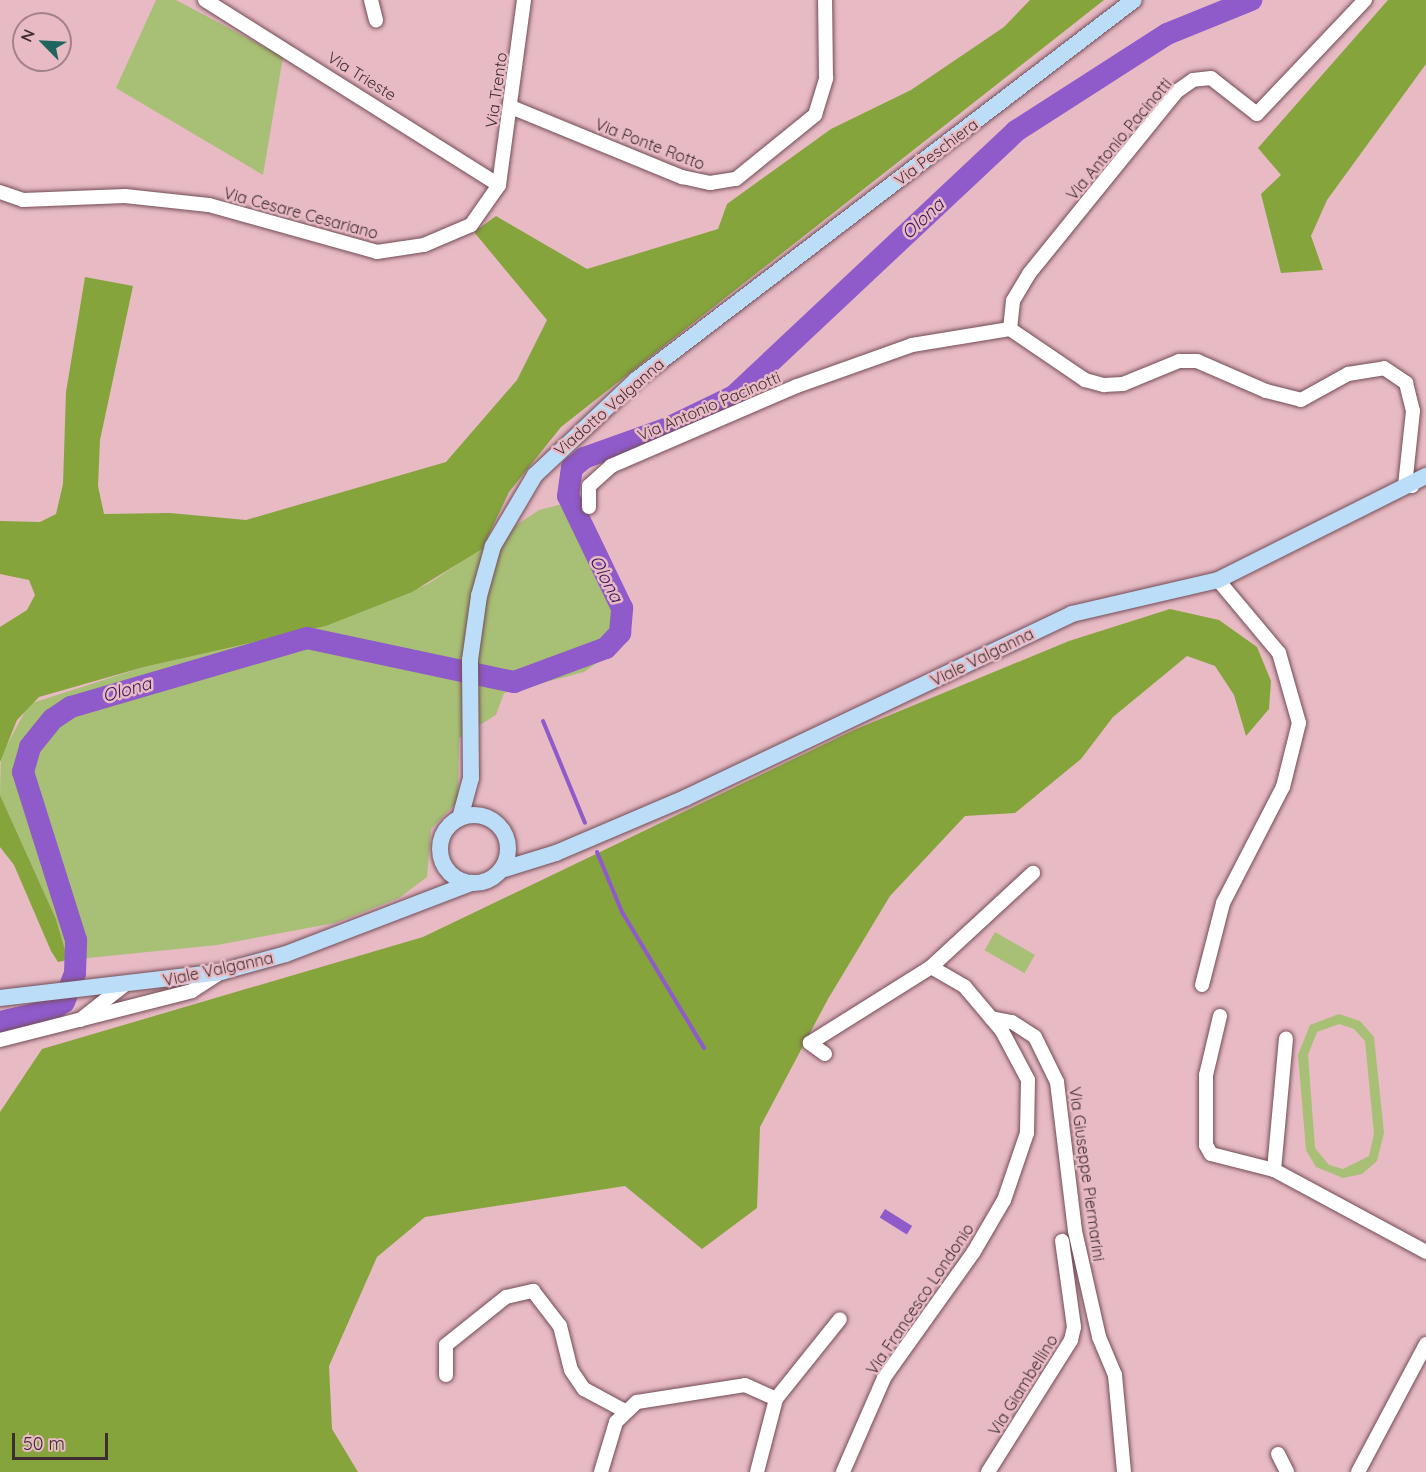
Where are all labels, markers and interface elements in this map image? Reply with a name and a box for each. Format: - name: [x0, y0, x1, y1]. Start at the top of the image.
- north arrow: [12, 12, 72, 72]
- text: N: [16, 26, 39, 45]
- street label: Via Trieste: [324, 47, 400, 105]
- street label: Via Trento: [481, 51, 511, 129]
- street label: Via Antonio Pacinotti: [1062, 74, 1176, 204]
- street label: Via Ponte Rotto: [592, 114, 708, 174]
- street label: Via Peschiera: [890, 114, 982, 190]
- street label: Via Cesare Cesariano: [222, 183, 380, 243]
- water label: Olona: [897, 194, 949, 244]
- street label: Viadotto Valganna: [550, 354, 668, 460]
- street label: Via Antonio Pacinotti: [635, 367, 783, 445]
- water label: Olona: [585, 552, 627, 606]
- street label: Viale Valganna: [927, 624, 1037, 690]
- water label: Olona: [100, 673, 154, 707]
- street label: Viale Valganna: [161, 948, 275, 990]
- street label: Via Giuseppe Piermarini: [1065, 1086, 1109, 1262]
- street label: Via Francesco Londonio: [862, 1220, 978, 1378]
- street label: Via Giambellino: [984, 1331, 1062, 1439]
- scale bar: [15, 1421, 111, 1459]
- text: 50 m: [23, 1432, 65, 1455]

